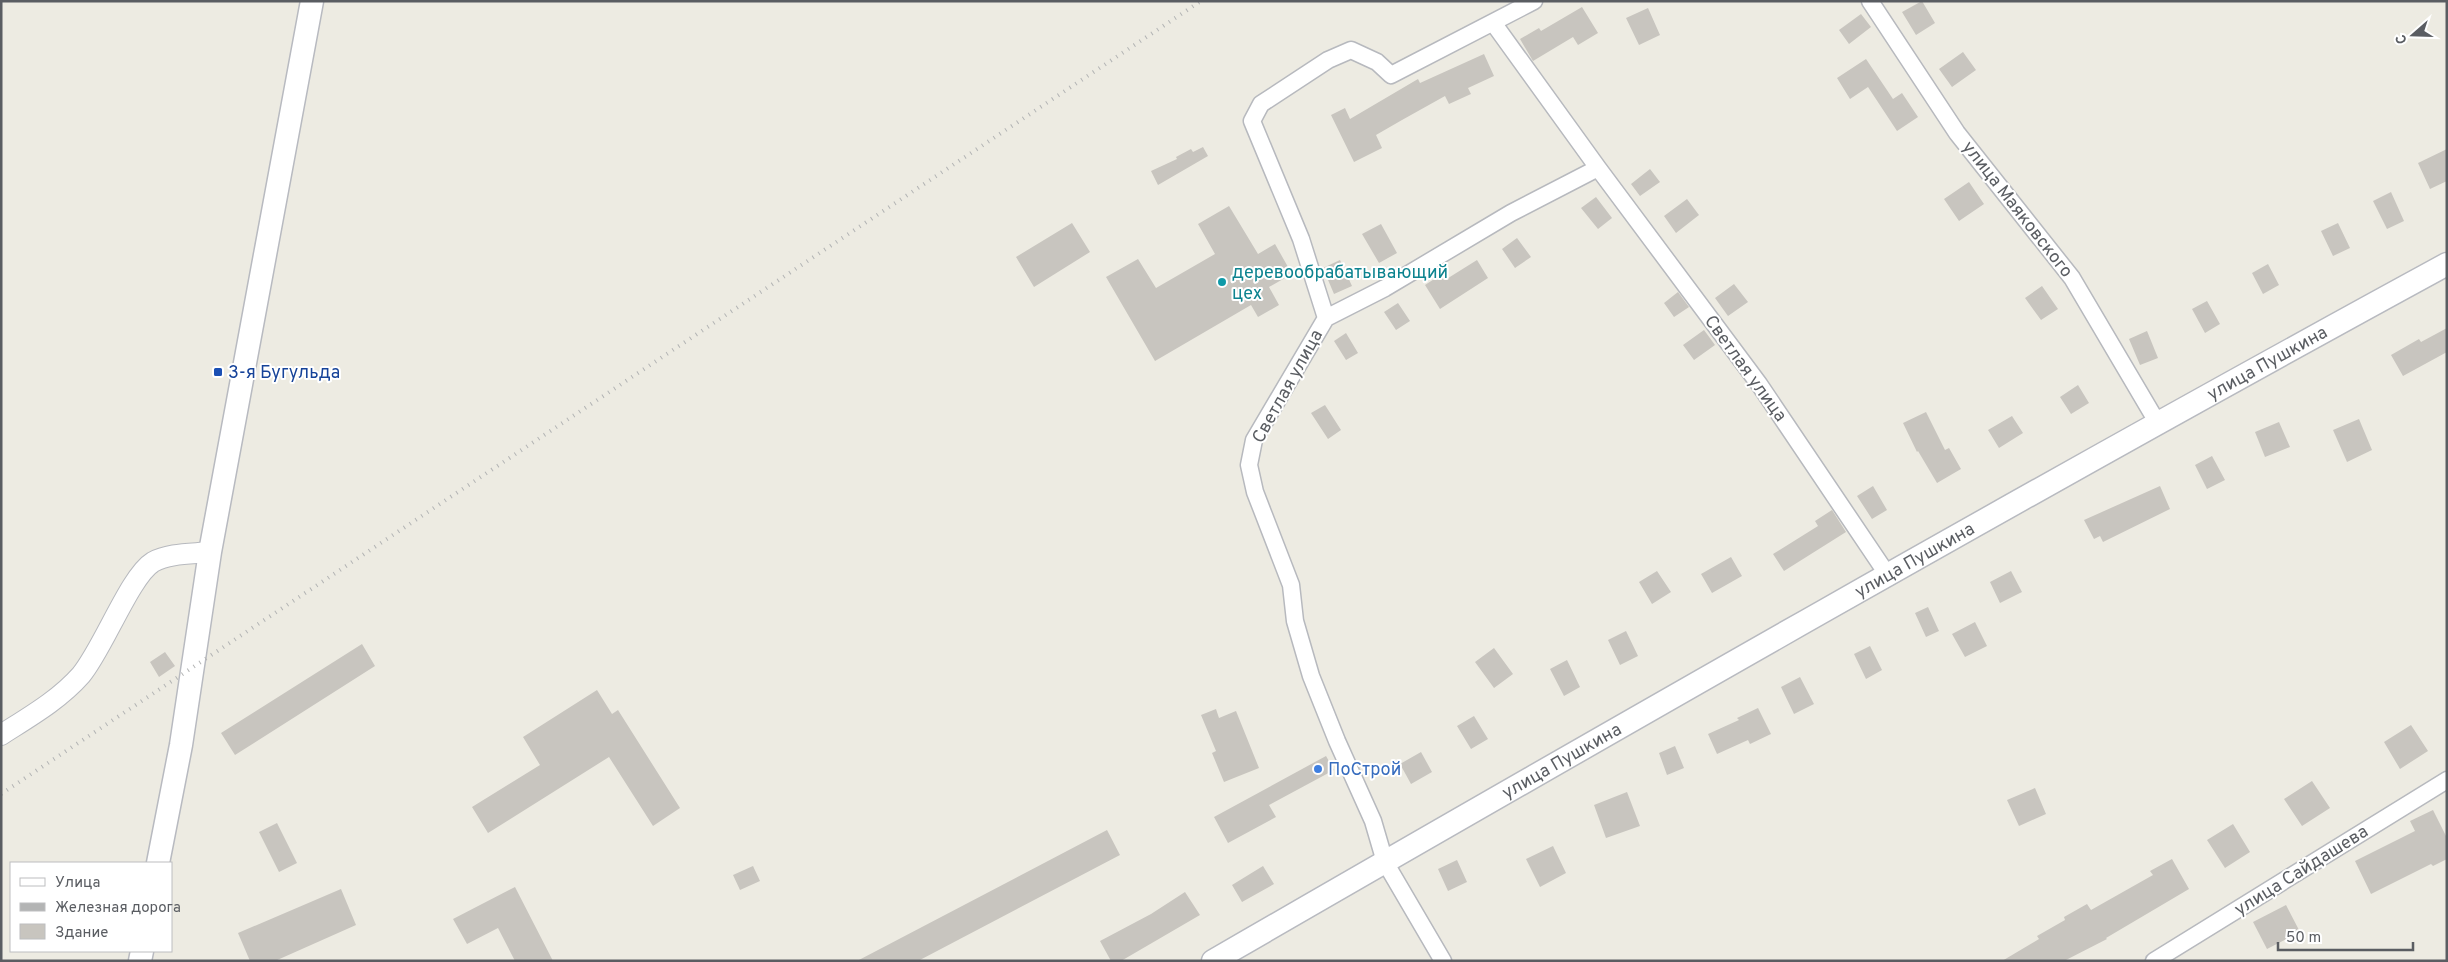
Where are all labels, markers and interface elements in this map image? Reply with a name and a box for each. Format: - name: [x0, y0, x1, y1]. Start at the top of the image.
- north arrow: [2388, 10, 2438, 60]
- text: С: [2393, 32, 2412, 46]
- street label: улица Маяковского: [1956, 137, 2077, 283]
- place label: деревообрабатывающий цех: [1232, 262, 1448, 306]
- marker: деревообрабатывающий цех: [1216, 276, 1228, 288]
- street label: Светлая улица: [1698, 311, 1791, 427]
- street label: улица Пушкина: [2204, 322, 2332, 407]
- street label: Светлая улица: [1248, 326, 1329, 448]
- place label: 3-я Бугульда: [228, 362, 340, 385]
- marker: 3-я Бугульда: [212, 366, 224, 378]
- street label: улица Пушкина: [1851, 518, 1979, 604]
- street label: улица Пушкина: [1498, 719, 1626, 805]
- place label: ПоСтрой: [1328, 759, 1401, 782]
- marker: ПоСтрой: [1312, 763, 1324, 775]
- street label: улица Сайдашева: [2230, 821, 2373, 922]
- legend: [10, 862, 172, 952]
- text: Улица: [55, 874, 100, 893]
- text: Железная дорога: [55, 899, 181, 918]
- scale bar: [2278, 920, 2413, 952]
- text: Здание: [55, 924, 108, 943]
- text: 50 m: [2286, 929, 2321, 948]

